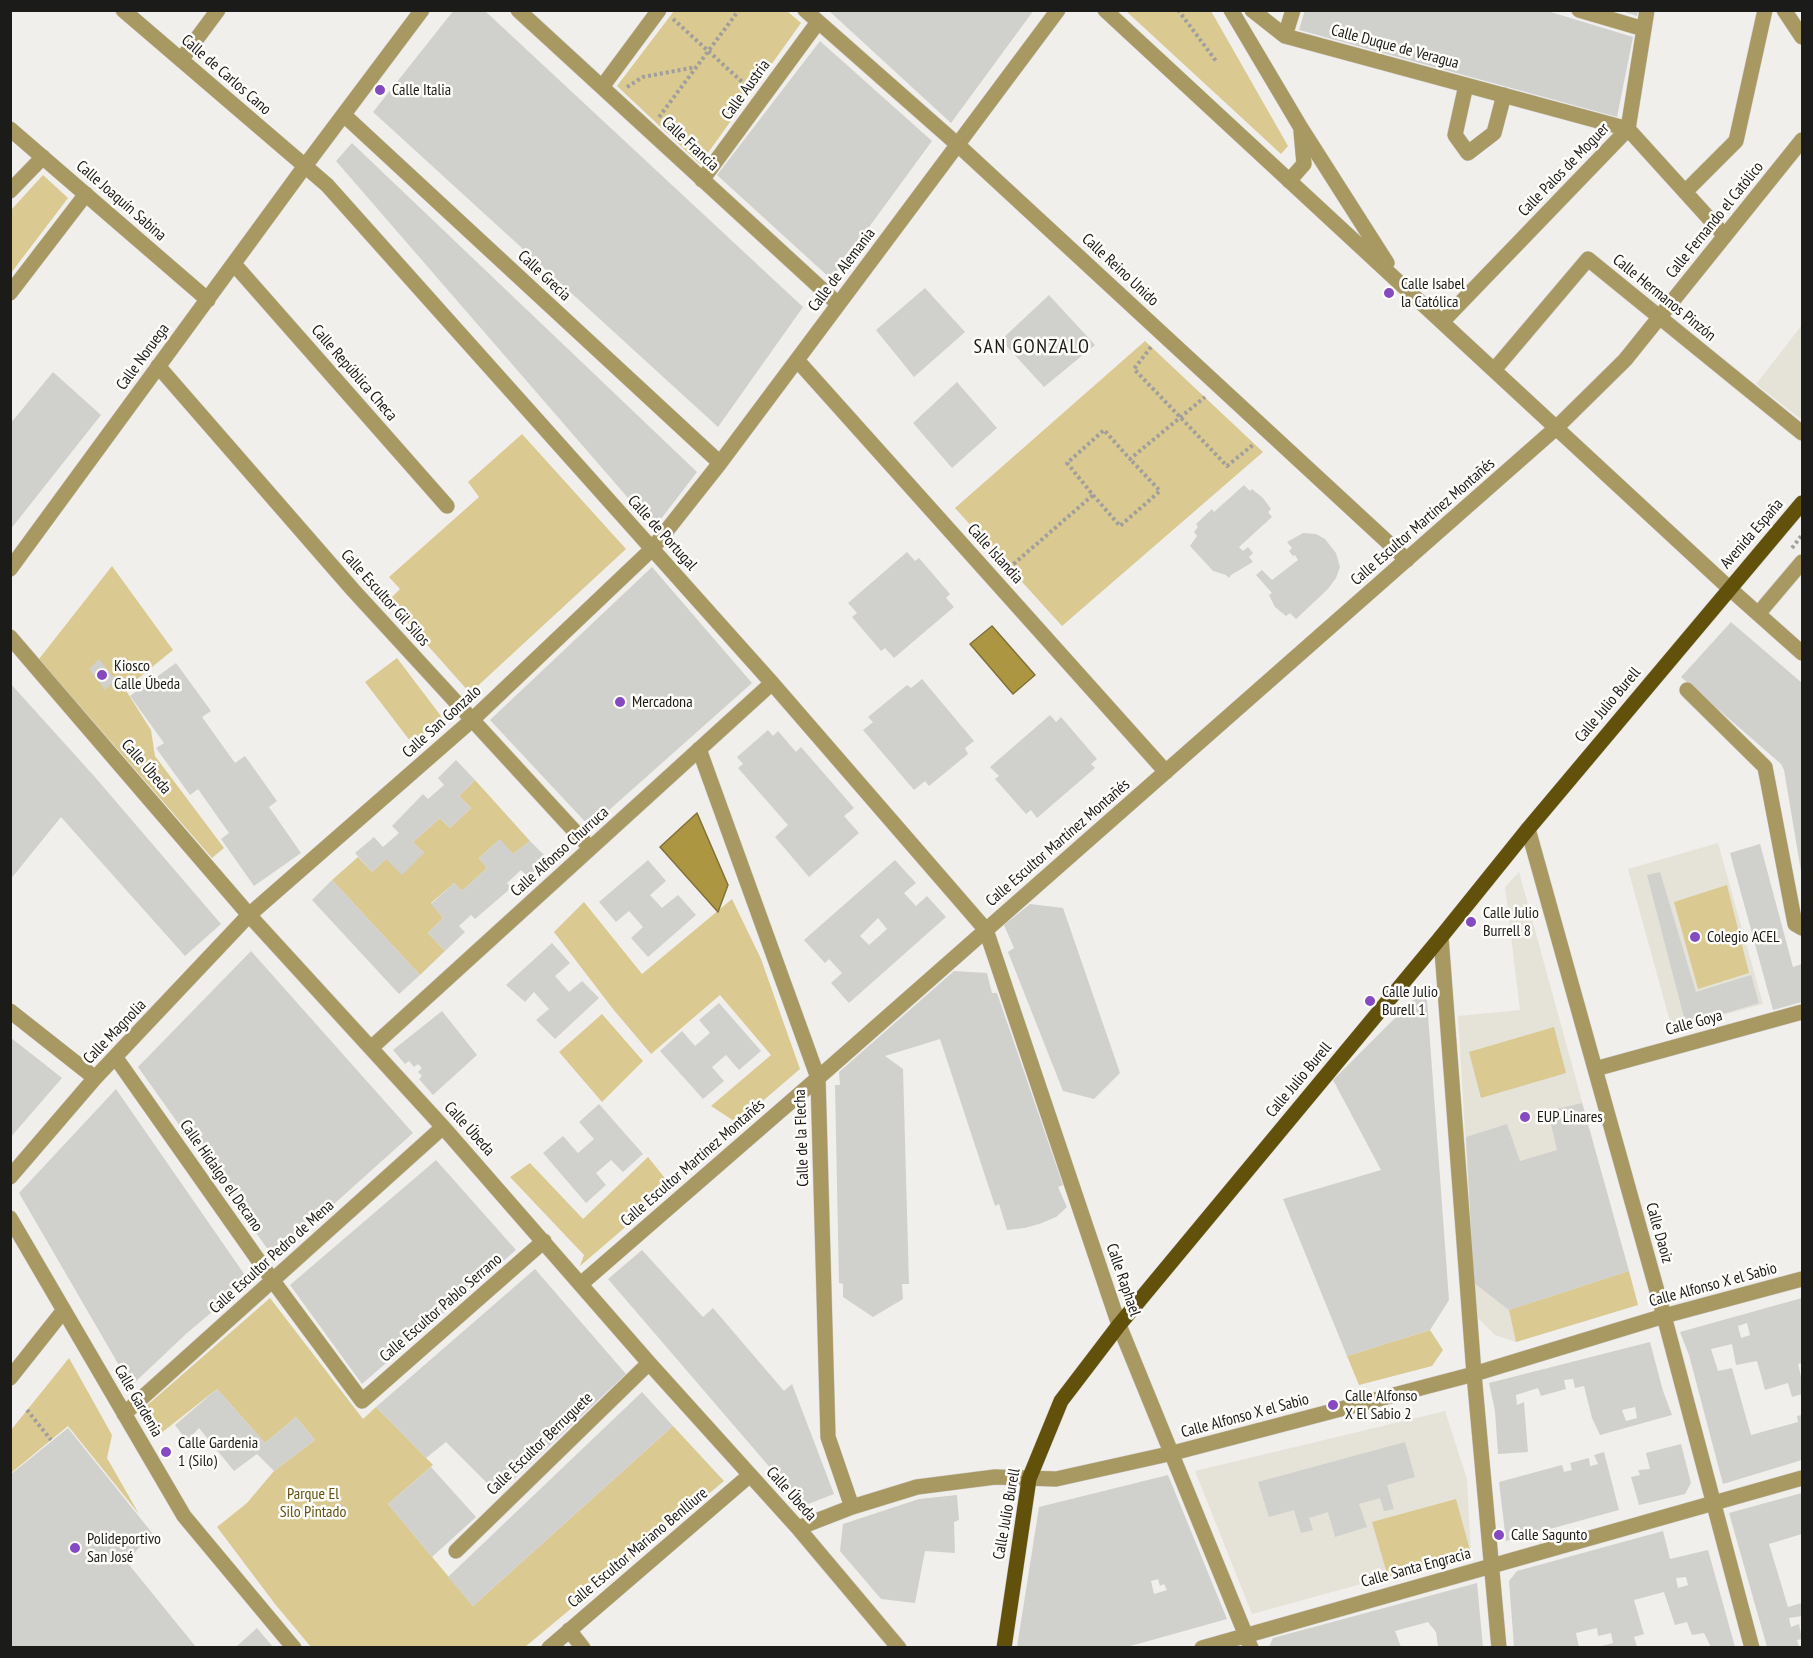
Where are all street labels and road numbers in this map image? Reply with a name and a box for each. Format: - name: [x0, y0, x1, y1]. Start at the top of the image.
- street label: Calle Duque de Veragua: [1329, 21, 1461, 73]
- street label: Calle de Carlos Cano: [177, 31, 275, 119]
- street label: Calle Austria: [718, 56, 774, 124]
- street label: Calle Francia: [658, 113, 722, 175]
- street label: Calle Palos de Moguer: [1515, 119, 1613, 221]
- street label: Calle Joaquín Sabina: [72, 157, 170, 245]
- street label: Calle Fernando el Católico: [1662, 158, 1768, 282]
- street label: Calle de Alemania: [804, 224, 880, 316]
- street label: Calle Reino Unido: [1078, 230, 1162, 310]
- street label: Calle Grecia: [514, 247, 574, 305]
- street label: Calle Hermanos Pinzón: [1608, 250, 1720, 346]
- street label: Calle Noruega: [112, 320, 174, 394]
- street label: Calle República Checa: [307, 321, 401, 425]
- street label: Calle Escultor Martínez Montañés: [1347, 454, 1499, 590]
- street label: Calle de Portugal: [623, 491, 701, 575]
- street label: Avenida España: [1716, 495, 1788, 573]
- street label: Calle Islandia: [963, 520, 1027, 588]
- street label: Calle Escultor Gil Silos: [337, 546, 433, 650]
- street label: Calle Julio Burell: [1571, 664, 1645, 746]
- street label: Calle San Gonzalo: [399, 682, 485, 762]
- street label: Calle Úbeda: [117, 736, 175, 798]
- street label: Calle Escultor Martínez Montañés: [982, 775, 1134, 911]
- street label: Calle Alfonso Churruca: [507, 803, 613, 901]
- street label: Calle Magnolia: [80, 996, 150, 1068]
- street label: Calle Goya: [1663, 1006, 1725, 1040]
- street label: Calle Julio Burell: [1262, 1039, 1336, 1121]
- street label: Calle de la Flecha: [791, 1089, 813, 1187]
- street label: Calle Escultor Martínez Montañés: [617, 1095, 769, 1231]
- street label: Calle Úbeda: [440, 1098, 498, 1160]
- street label: Calle Hidalgo el Decano: [175, 1116, 267, 1236]
- street label: Calle Escultor Pedro de Mena: [206, 1196, 338, 1318]
- street label: Calle Daoiz: [1641, 1201, 1677, 1265]
- street label: Calle Raphael: [1102, 1241, 1144, 1319]
- street label: Calle Escultor Pablo Serrano: [376, 1250, 506, 1366]
- street label: Calle Alfonso X el Sabio: [1647, 1259, 1779, 1311]
- street label: Calle Gardenia: [110, 1362, 166, 1440]
- street label: Calle Escultor Berruguete: [483, 1389, 597, 1499]
- street label: Calle Alfonso X el Sabio: [1179, 1390, 1311, 1442]
- street label: Calle Úbeda: [762, 1463, 820, 1525]
- street label: Calle Julio Burell: [990, 1467, 1024, 1561]
- street label: Calle Escultor Mariano Benlliure: [564, 1484, 712, 1612]
- street label: Calle Santa Engracia: [1359, 1544, 1473, 1592]

